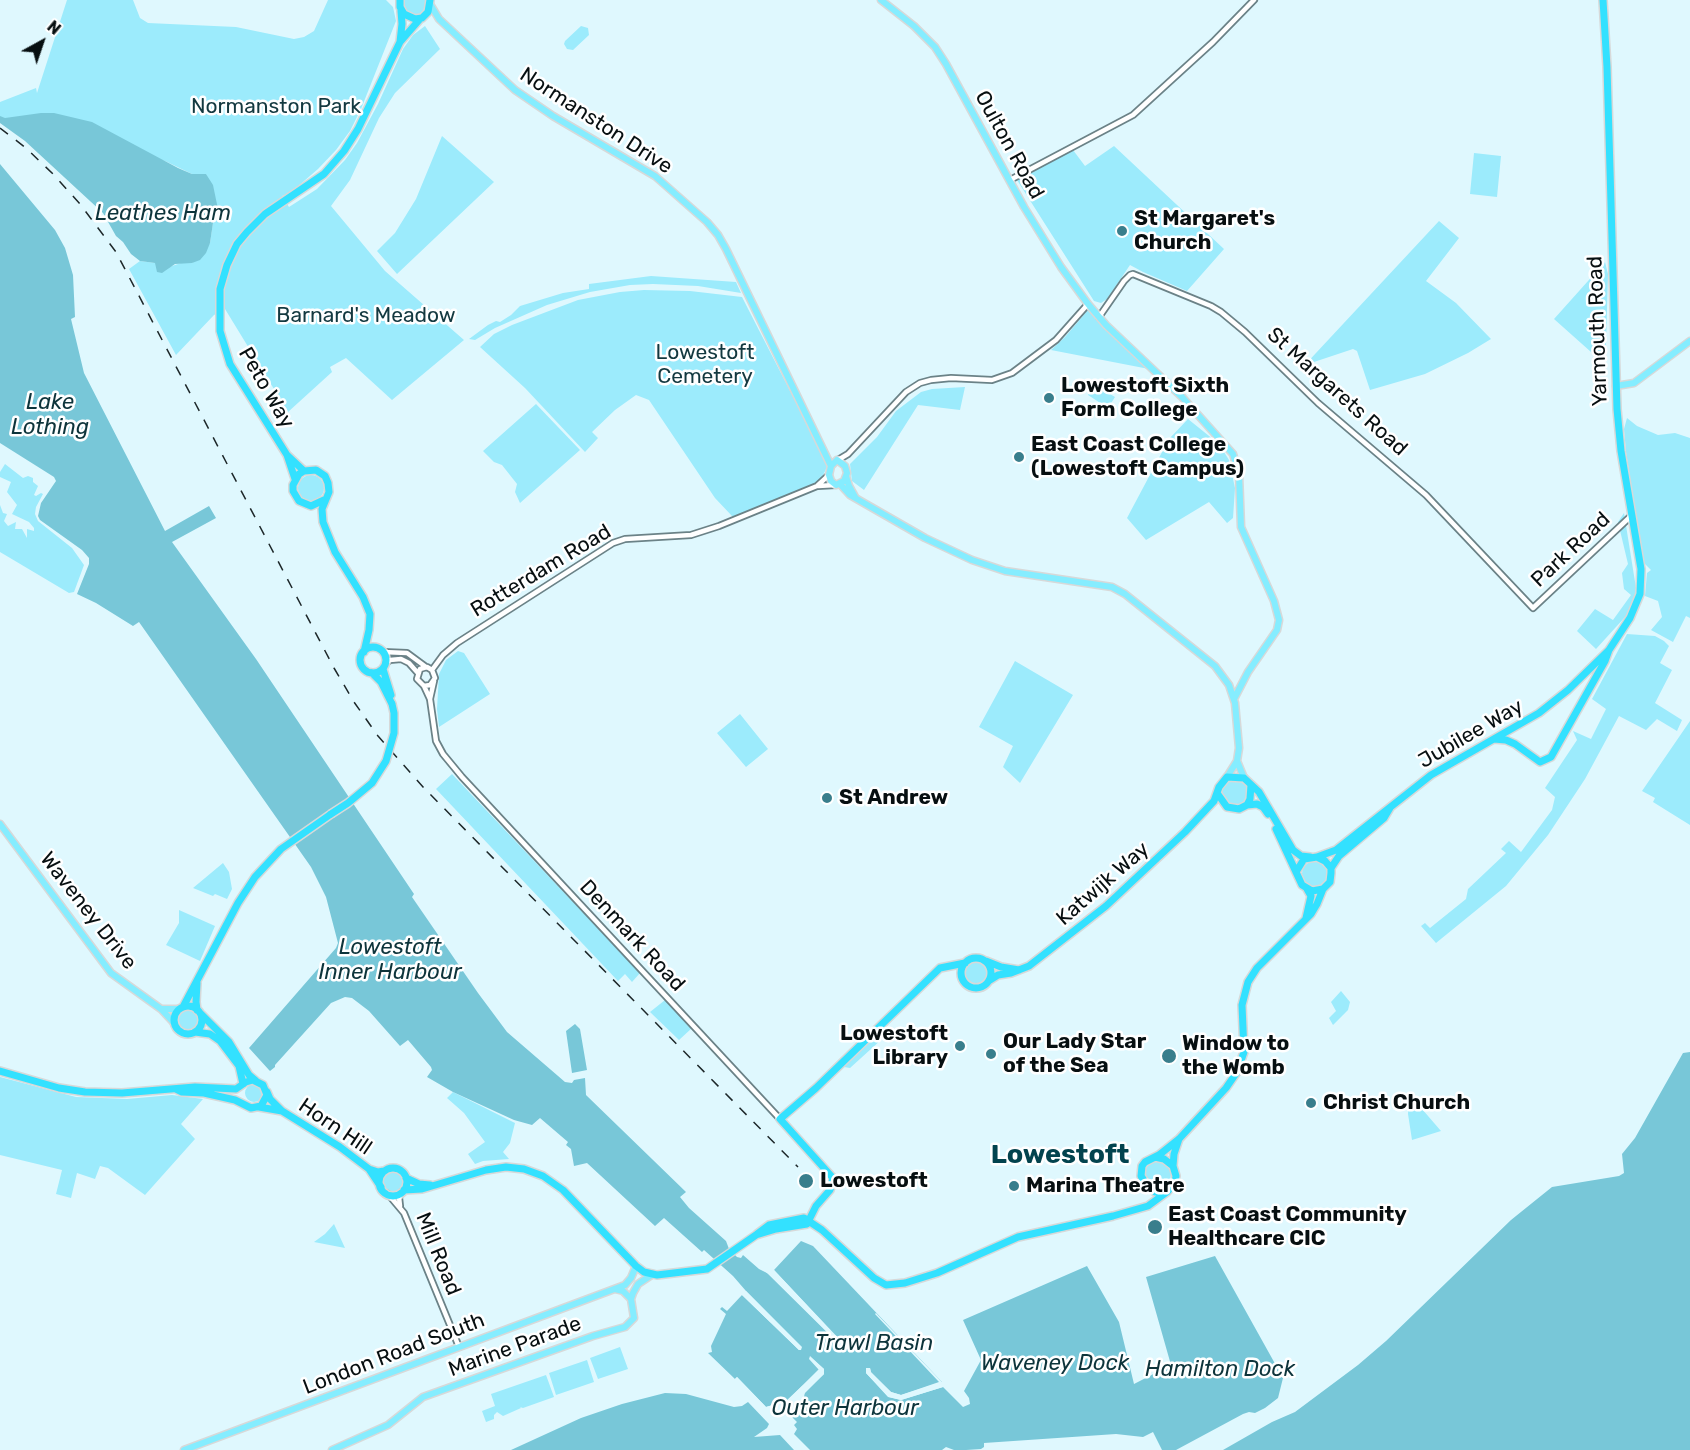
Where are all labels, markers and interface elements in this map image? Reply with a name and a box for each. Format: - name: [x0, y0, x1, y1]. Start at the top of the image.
- north arrow: [12, 12, 72, 72]
- text: N: [43, 17, 64, 39]
- street label: Normanston Drive: [515, 62, 677, 180]
- street label: Oulton Road: [969, 86, 1049, 204]
- park label: Normanston Park: [191, 94, 361, 120]
- water label: Leathes Ham: [95, 201, 231, 227]
- place label: St Margaret's Church: [1134, 206, 1275, 256]
- marker: St Margaret's Church: [1115, 224, 1129, 238]
- street label: Yarmouth Road: [1583, 255, 1613, 407]
- park label: Barnard's Meadow: [276, 303, 456, 329]
- street label: St Margarets Road: [1262, 322, 1412, 462]
- park label: Lowestoft Cemetery: [656, 340, 754, 390]
- street label: Peto Way: [233, 343, 299, 433]
- place label: Lowestoft Sixth Form College: [1061, 373, 1229, 423]
- water label: Lake Lothing: [11, 390, 89, 442]
- marker: Lowestoft Sixth Form College: [1042, 391, 1056, 405]
- place label: East Coast College (Lowestoft Campus): [1031, 432, 1244, 482]
- marker: East Coast College (Lowestoft Campus): [1012, 450, 1026, 464]
- street label: Park Road: [1526, 507, 1616, 593]
- street label: Rotterdam Road: [466, 519, 616, 623]
- street label: Jubilee Way: [1414, 694, 1528, 774]
- place label: St Andrew: [839, 785, 948, 811]
- marker: St Andrew: [820, 791, 834, 805]
- street label: Katwijk Way: [1051, 837, 1155, 931]
- street label: Waveney Drive: [34, 847, 142, 975]
- street label: Denmark Road: [574, 875, 690, 997]
- water label: Lowestoft Inner Harbour: [318, 935, 462, 986]
- place label: Lowestoft Library: [840, 1021, 948, 1071]
- place label: Our Lady Star of the Sea: [1003, 1029, 1146, 1079]
- place label: Window to the Womb: [1182, 1031, 1289, 1081]
- marker: Lowestoft Library: [953, 1039, 967, 1053]
- marker: Our Lady Star of the Sea: [984, 1047, 998, 1061]
- marker: Window to the Womb: [1160, 1047, 1178, 1065]
- place label: Christ Church: [1323, 1090, 1470, 1116]
- street label: Horn Hill: [293, 1093, 377, 1161]
- marker: Christ Church: [1304, 1096, 1318, 1110]
- district label: Lowestoft: [991, 1139, 1129, 1171]
- place label: Lowestoft: [820, 1168, 928, 1194]
- marker: Lowestoft: [797, 1172, 815, 1190]
- place label: Marina Theatre: [1026, 1173, 1185, 1199]
- marker: Marina Theatre: [1007, 1179, 1021, 1193]
- place label: East Coast Community Healthcare CIC: [1168, 1202, 1407, 1252]
- street label: Mill Road: [410, 1209, 466, 1299]
- marker: East Coast Community Healthcare CIC: [1146, 1218, 1164, 1236]
- street label: London Road South: [300, 1308, 488, 1400]
- street label: Marine Parade: [445, 1311, 585, 1383]
- water label: Trawl Basin: [815, 1331, 933, 1357]
- water label: Waveney Dock: [981, 1351, 1129, 1377]
- water label: Hamilton Dock: [1145, 1357, 1295, 1383]
- water label: Outer Harbour: [771, 1396, 919, 1422]

